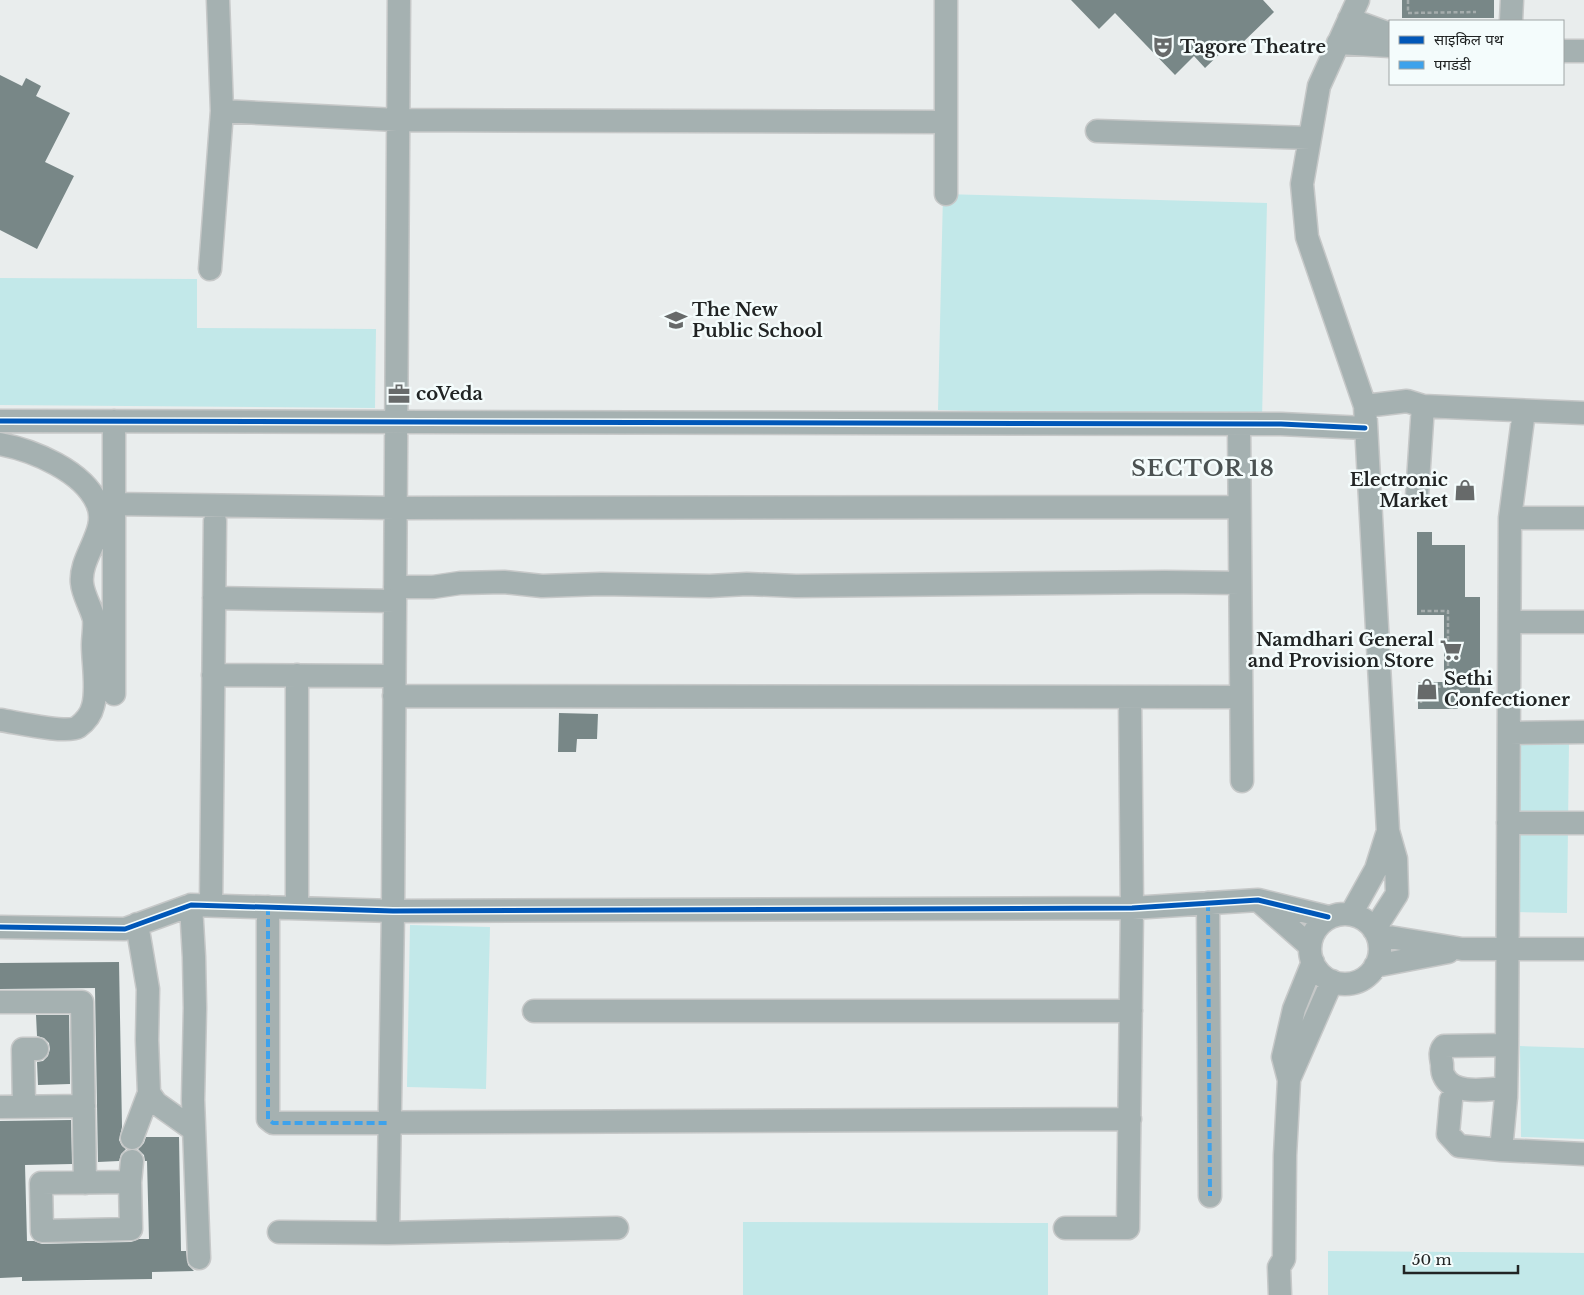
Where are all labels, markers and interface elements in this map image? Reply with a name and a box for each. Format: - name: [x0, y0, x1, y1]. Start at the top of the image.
- legend: [1389, 20, 1564, 85]
- text: साइकिल पथ: [1434, 30, 1504, 49]
- theatre icon: Tagore Theatre: [1150, 34, 1176, 60]
- place label: Tagore Theatre: [1180, 36, 1326, 58]
- text: पगडंडी: [1434, 55, 1472, 74]
- place label: The New Public School: [692, 299, 823, 342]
- school or university icon: The New Public School: [663, 307, 689, 333]
- office icon: coVeda: [386, 381, 412, 407]
- place label: coVeda: [416, 383, 483, 405]
- district label: SECTOR 18: [1131, 455, 1275, 482]
- place label: Electronic Market: [1350, 469, 1448, 512]
- shop icon: Electronic Market: [1452, 477, 1478, 503]
- place label: Namdhari General and Provision Store: [1248, 629, 1435, 672]
- supermarket icon: Namdhari General and Provision Store: [1438, 637, 1464, 663]
- place label: Sethi Confectioner: [1444, 668, 1570, 711]
- shop icon: Sethi Confectioner: [1414, 676, 1440, 702]
- scale bar: [1404, 1242, 1518, 1274]
- text: 50 m: [1412, 1250, 1452, 1269]

